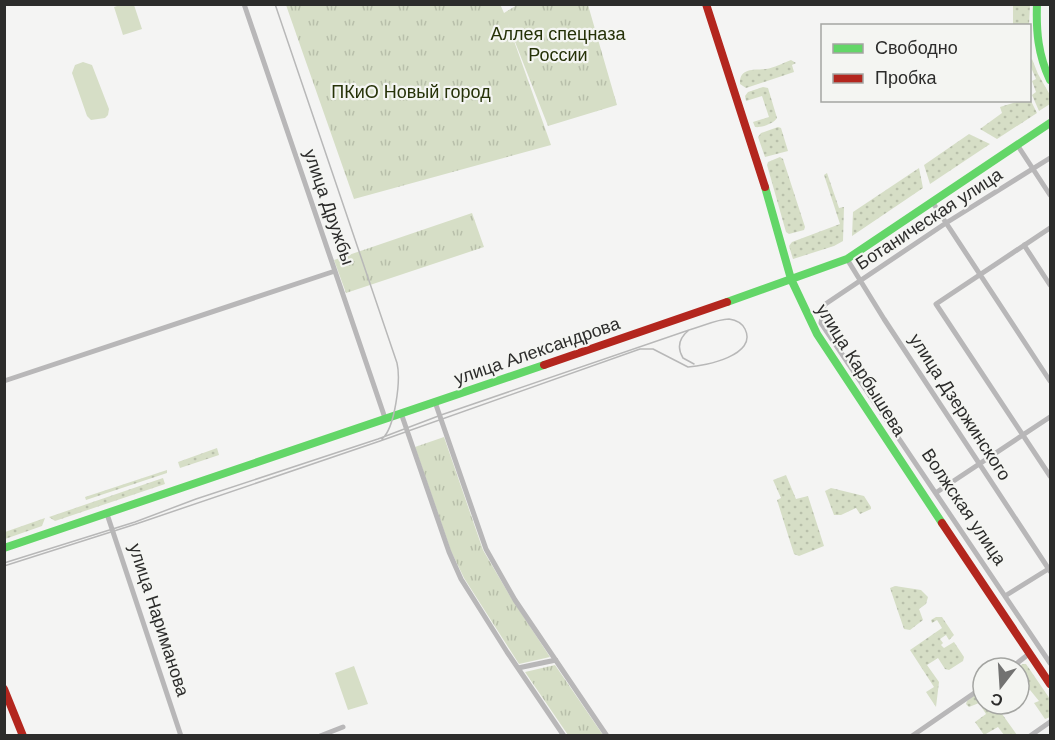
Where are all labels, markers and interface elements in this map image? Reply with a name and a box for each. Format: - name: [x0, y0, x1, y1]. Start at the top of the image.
- park label: Аллея спецназа России: [491, 24, 626, 65]
- legend: [821, 24, 1031, 102]
- text: Свободно: [875, 38, 958, 58]
- text: Пробка: [875, 68, 938, 88]
- park label: ПКиО Новый город: [331, 82, 491, 102]
- street label: улица Дружбы: [300, 146, 358, 268]
- street label: Ботаническая улица: [852, 164, 1007, 274]
- street label: улица Карбышева: [812, 300, 910, 441]
- street label: улица Александрова: [452, 313, 623, 389]
- street label: улица Дзержинского: [905, 330, 1015, 484]
- street label: Волжская улица: [918, 445, 1011, 570]
- street label: улица Нариманова: [125, 541, 193, 700]
- north arrow: [971, 656, 1031, 716]
- text: С: [988, 690, 1005, 710]

